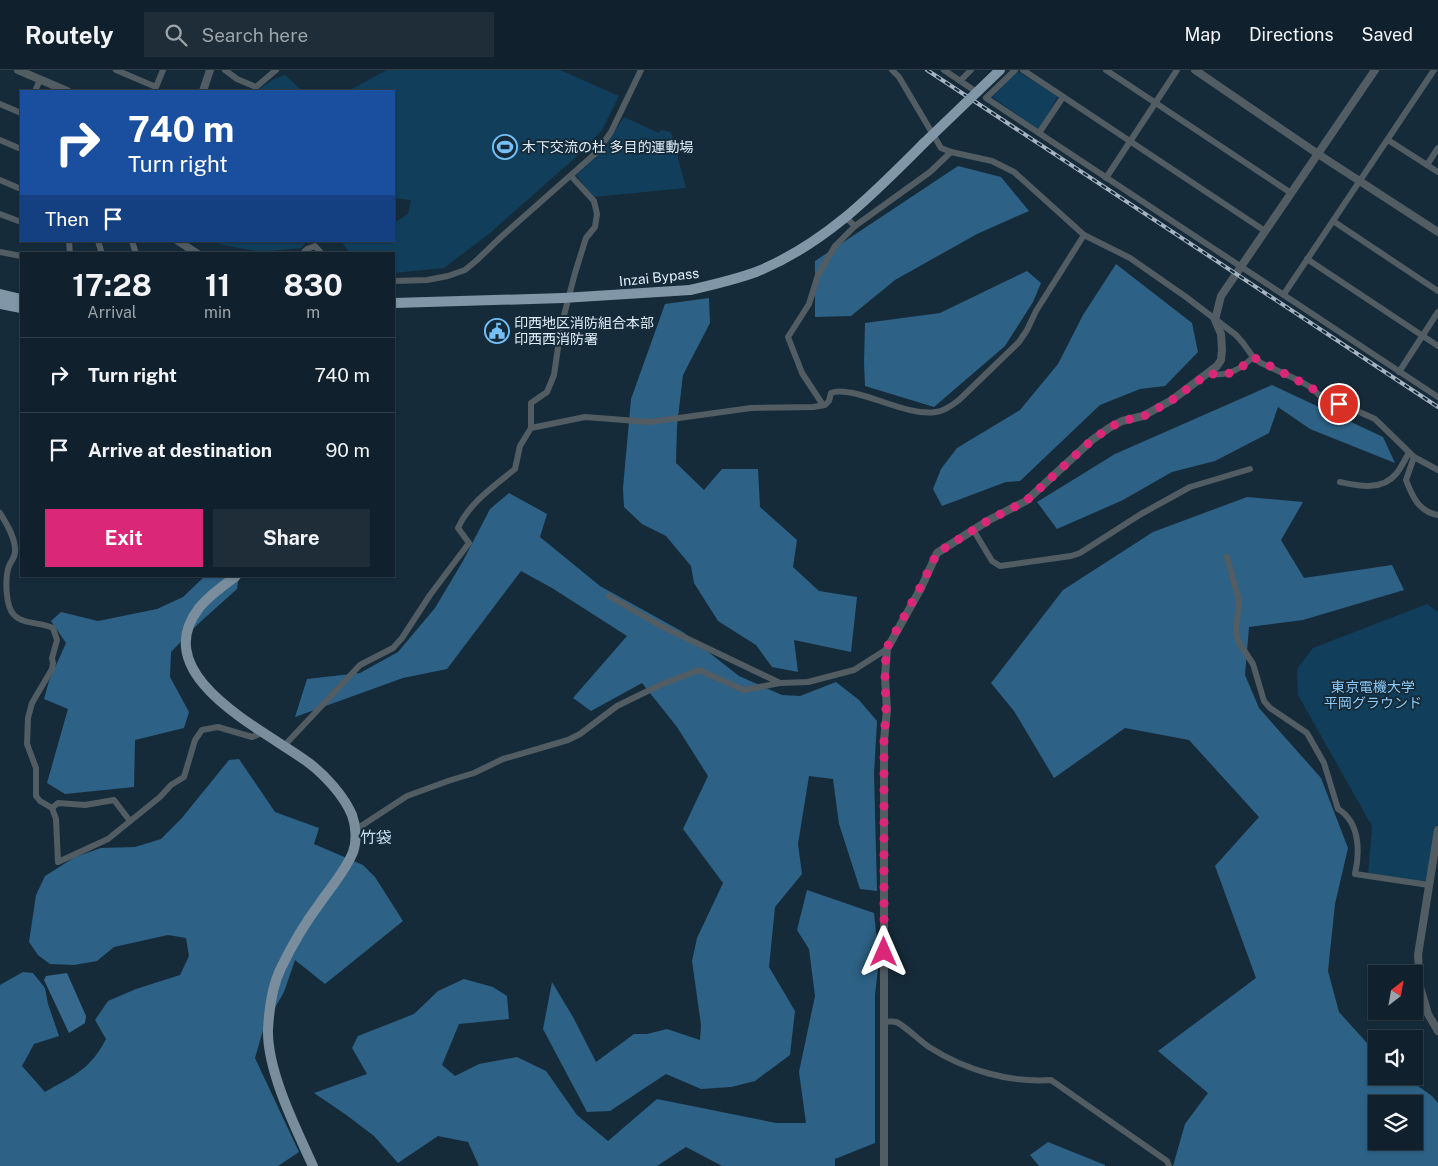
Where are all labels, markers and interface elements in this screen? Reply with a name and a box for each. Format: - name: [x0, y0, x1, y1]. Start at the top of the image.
- search box: [144, 12, 494, 57]
- text: Routely: [25, 21, 114, 49]
- icon: search: [162, 21, 190, 49]
- text: Search here: [202, 24, 308, 46]
- text: Map: [1184, 24, 1221, 45]
- text: Directions: [1249, 24, 1334, 45]
- text: Saved: [1362, 24, 1413, 45]
- text: 740 m: [128, 109, 234, 150]
- icon: right: [45, 110, 110, 175]
- sports icon: 木下交流の杜 多目的運動場: [492, 134, 518, 160]
- place label: 木下交流の杜 多目的運動場: [522, 139, 693, 155]
- text: Turn right: [128, 151, 228, 177]
- icon: arrive: [99, 205, 127, 233]
- text: Then: [45, 208, 89, 230]
- street label: Inzai Bypass: [618, 265, 700, 289]
- text: 17:28: [72, 267, 152, 303]
- text: 11: [205, 267, 230, 303]
- text: 830: [283, 267, 343, 303]
- text: Arrival: [87, 303, 137, 322]
- text: min: [204, 303, 231, 322]
- text: m: [306, 303, 320, 322]
- place label: 印西地区消防組合本部 印西西消防署: [514, 315, 654, 347]
- public building icon: 印西地区消防組合本部 印西西消防署: [484, 318, 510, 344]
- icon: right: [45, 361, 73, 389]
- text: Turn right: [88, 364, 177, 386]
- text: 740 m: [314, 364, 370, 386]
- pin: [1318, 383, 1360, 425]
- icon: arrive: [1325, 390, 1353, 418]
- icon: arrive: [45, 436, 73, 464]
- text: Arrive at destination: [88, 439, 272, 461]
- text: 90 m: [326, 439, 370, 461]
- button: Exit: [45, 509, 203, 567]
- button: Share: [213, 509, 370, 567]
- park label: 東京電機大学 平岡グラウンド: [1324, 679, 1422, 711]
- district label: 竹袋: [360, 828, 392, 847]
- position arrow: [857, 925, 909, 977]
- north arrow: [1368, 965, 1422, 1020]
- map controls: [1368, 965, 1423, 1150]
- button: sound: [1368, 1030, 1423, 1085]
- button: layers: [1368, 1095, 1423, 1150]

